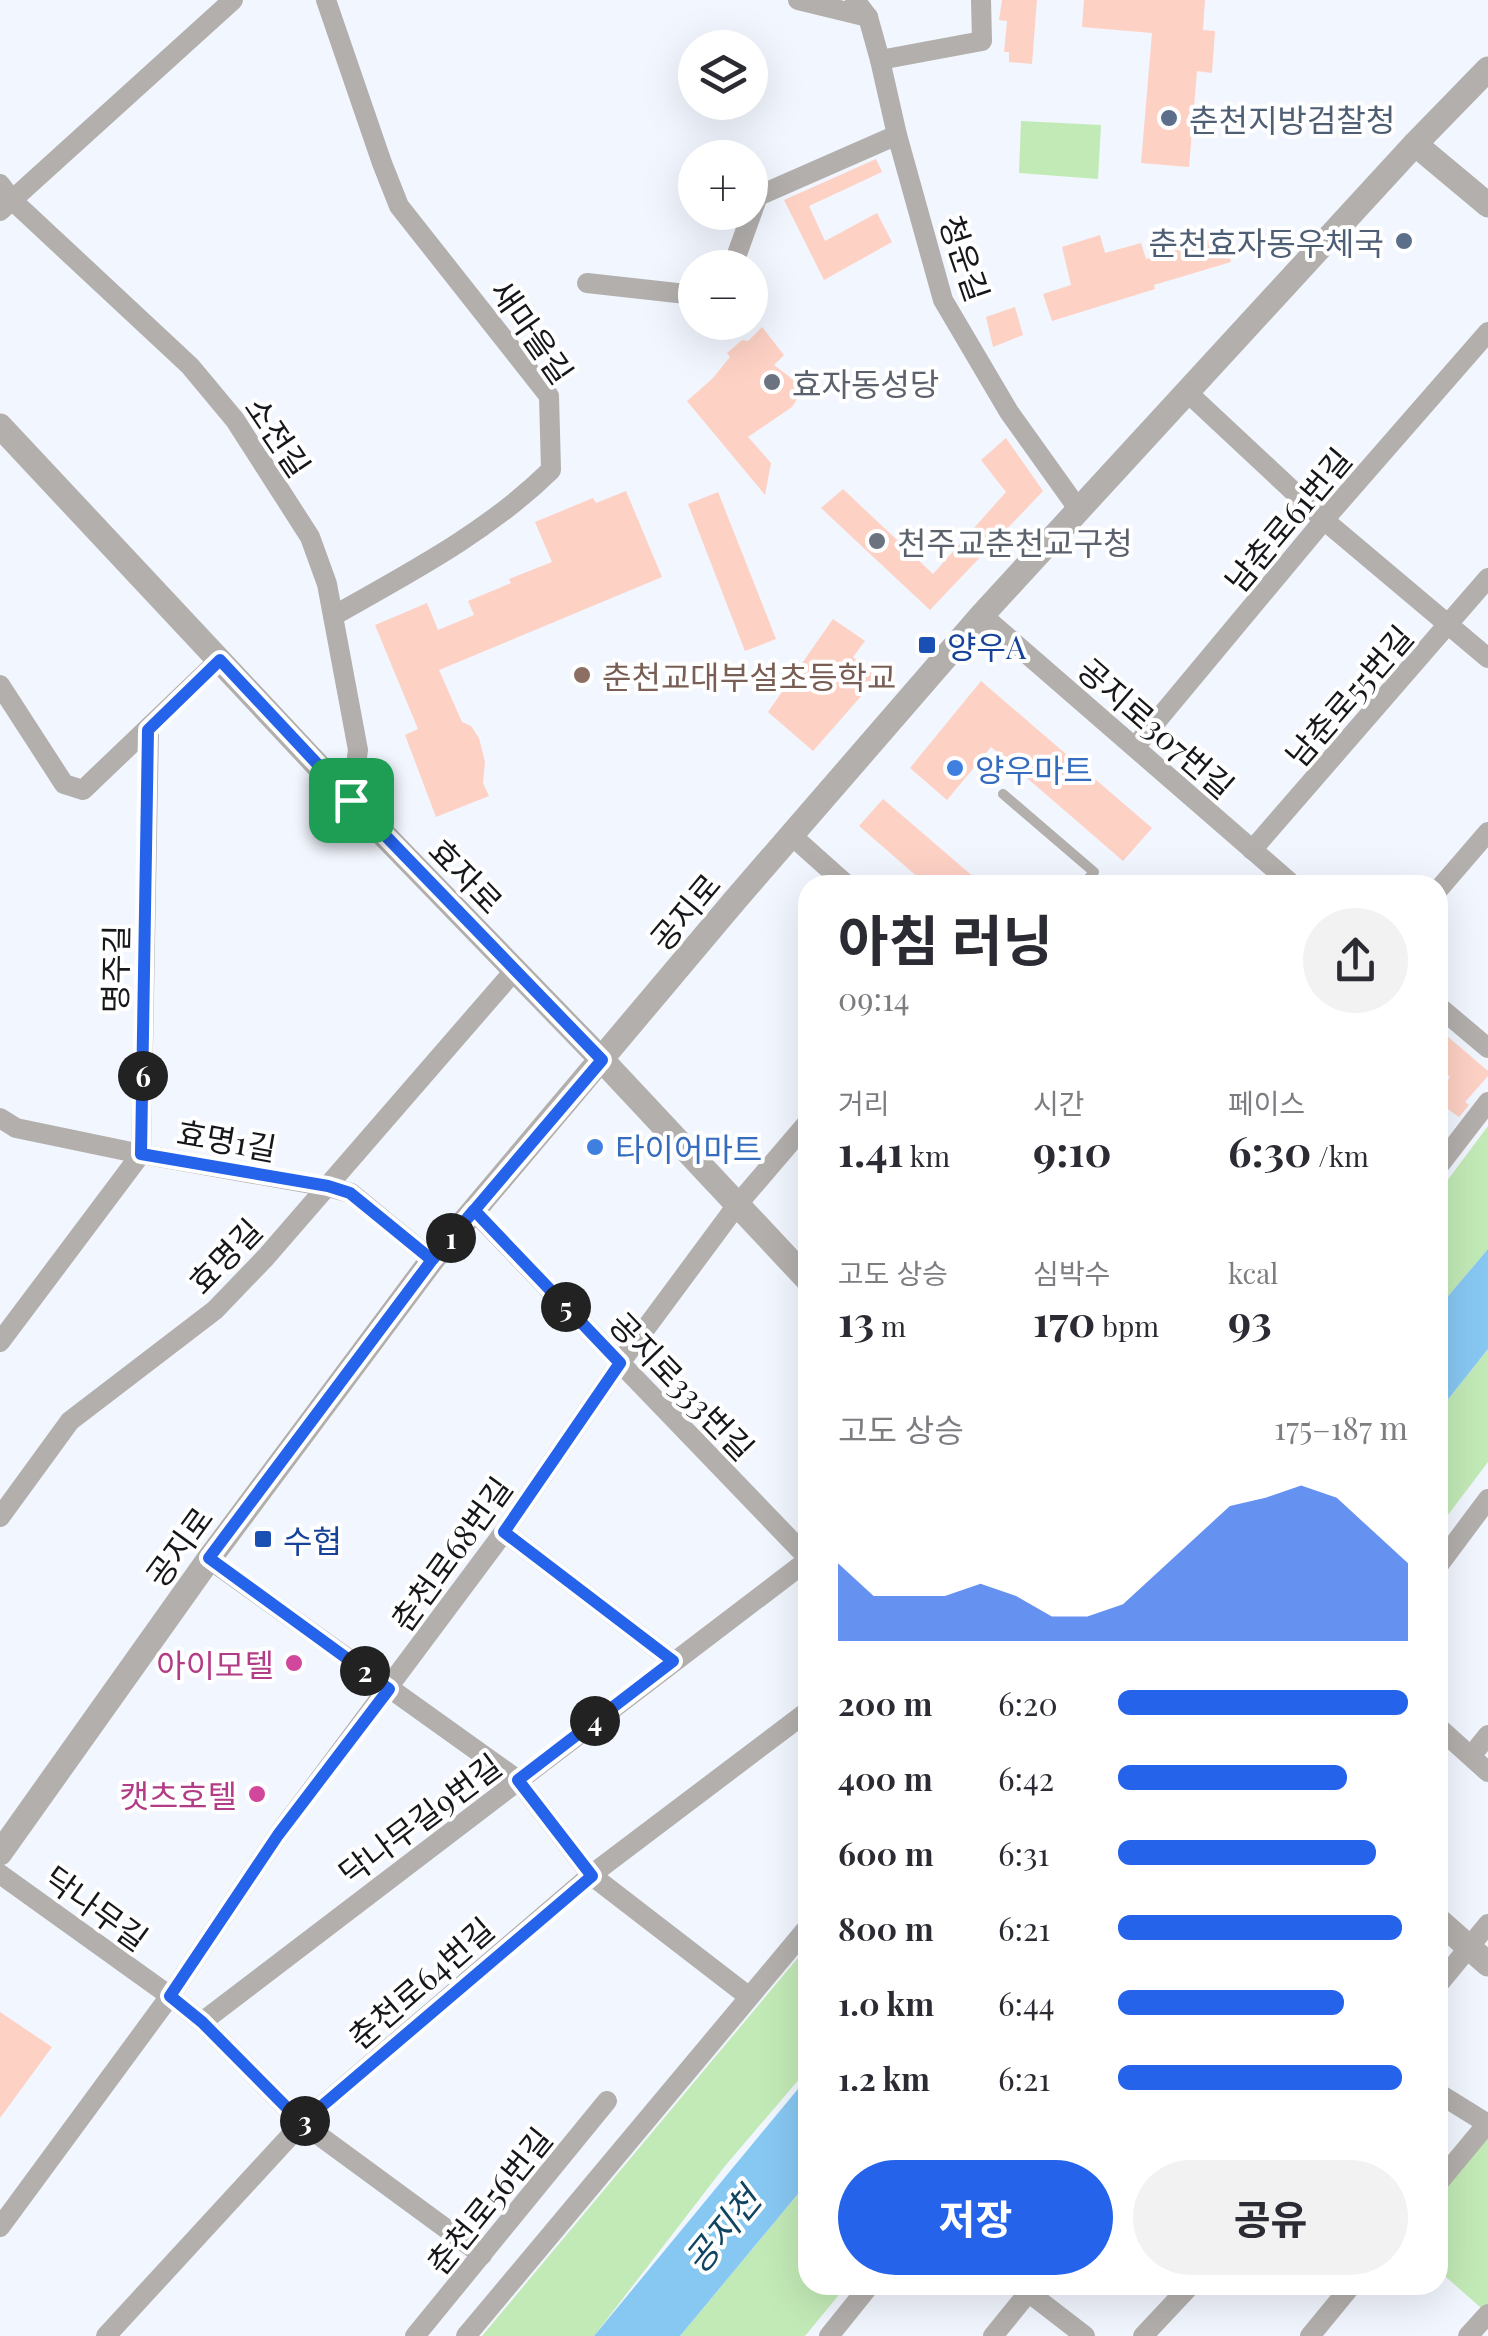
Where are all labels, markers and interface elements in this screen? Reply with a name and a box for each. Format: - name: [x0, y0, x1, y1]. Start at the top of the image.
- map controls: [678, 30, 768, 340]
- button: layers: [678, 30, 768, 120]
- place label: 춘천지방검찰청: [1189, 97, 1395, 140]
- marker: 춘천지방검찰청: [1158, 107, 1180, 129]
- button: +: [678, 140, 768, 230]
- street label: 청운길: [931, 209, 1001, 307]
- place label: 춘천효자동우체국: [1148, 220, 1384, 263]
- marker: 춘천효자동우체국: [1393, 230, 1415, 252]
- button: −: [678, 250, 768, 340]
- street label: 새마을길: [482, 270, 584, 392]
- place label: 효자동성당: [792, 361, 939, 404]
- marker: 효자동성당: [761, 371, 783, 393]
- street label: 소전길: [236, 387, 322, 485]
- street label: 남춘로61번길: [1214, 438, 1360, 600]
- place label: 천주교춘천교구청: [897, 520, 1133, 563]
- marker: 천주교춘천교구청: [866, 530, 888, 552]
- street label: 남춘로55번길: [1275, 615, 1421, 775]
- place label: 양우A: [947, 624, 1027, 667]
- marker: 양우A: [916, 634, 938, 656]
- street label: 공지로307번길: [1070, 647, 1244, 807]
- place label: 춘천교대부설초등학교: [602, 654, 896, 697]
- marker: 춘천교대부설초등학교: [571, 664, 593, 686]
- place label: 양우마트: [975, 747, 1093, 790]
- marker: 양우마트: [944, 757, 966, 779]
- pin: [309, 758, 394, 843]
- icon: arrive: [324, 773, 379, 828]
- street label: 효자로: [421, 828, 513, 922]
- street label: 공지로: [639, 863, 729, 959]
- text: 아침 러닝: [838, 901, 1053, 975]
- button: share: [1303, 908, 1408, 1013]
- street label: 명주길: [92, 924, 136, 1014]
- text: 09:14: [838, 976, 910, 1019]
- pin: 6: [118, 1051, 168, 1101]
- text: 6: [135, 1057, 151, 1094]
- text: 거리: [838, 1084, 890, 1121]
- text: 시간: [1033, 1084, 1085, 1121]
- text: 페이스: [1228, 1084, 1305, 1121]
- street label: 효명1길: [174, 1109, 280, 1169]
- text: 1.41: [838, 1122, 904, 1178]
- text: 9:10: [1033, 1122, 1112, 1178]
- text: 6:30: [1228, 1122, 1311, 1178]
- place label: 타이어마트: [615, 1126, 762, 1169]
- marker: 타이어마트: [584, 1136, 606, 1158]
- text: km: [904, 1137, 950, 1174]
- text: /km: [1311, 1137, 1369, 1174]
- street label: 효명길: [178, 1208, 270, 1302]
- pin: 1: [426, 1213, 476, 1263]
- text: 1: [446, 1219, 456, 1256]
- text: 고도 상승: [838, 1254, 948, 1291]
- text: 심박수: [1033, 1254, 1110, 1291]
- text: kcal: [1228, 1254, 1278, 1291]
- pin: 5: [541, 1282, 591, 1332]
- text: 5: [560, 1288, 572, 1325]
- text: 93: [1228, 1291, 1272, 1347]
- text: 13: [838, 1292, 874, 1348]
- text: 170: [1033, 1292, 1095, 1348]
- street label: 공지로333번길: [601, 1302, 765, 1468]
- text: m: [874, 1307, 906, 1344]
- text: bpm: [1095, 1307, 1159, 1344]
- text: 175–187 m: [1274, 1405, 1408, 1448]
- text: 고도 상승: [838, 1407, 964, 1450]
- street label: 춘천로68번길: [380, 1467, 520, 1639]
- street label: 공지로: [135, 1498, 221, 1594]
- place label: 수협: [283, 1518, 342, 1561]
- marker: 수협: [252, 1528, 274, 1550]
- place label: 아이모텔: [156, 1642, 274, 1685]
- pin: 2: [340, 1646, 390, 1696]
- marker: 아이모텔: [283, 1652, 305, 1674]
- text: 2: [358, 1652, 372, 1689]
- text: 200 m: [838, 1681, 932, 1724]
- text: 6:20: [998, 1681, 1058, 1724]
- pin: 4: [570, 1696, 620, 1746]
- text: 4: [588, 1702, 602, 1739]
- street label: 닥나무길9번길: [329, 1743, 509, 1893]
- text: 400 m: [838, 1756, 933, 1799]
- text: 6:42: [998, 1756, 1054, 1799]
- place label: 캣츠호텔: [119, 1773, 237, 1816]
- marker: 캣츠호텔: [246, 1783, 268, 1805]
- text: 600 m: [838, 1831, 934, 1874]
- text: 6:31: [998, 1831, 1049, 1874]
- street label: 닥나무길: [37, 1855, 157, 1959]
- text: 800 m: [838, 1906, 934, 1949]
- text: 6:21: [998, 1906, 1050, 1949]
- street label: 춘천로64번길: [338, 1907, 502, 2057]
- text: 1.0 km: [838, 1981, 934, 2024]
- text: 6:44: [998, 1981, 1055, 2024]
- text: 1.2 km: [838, 2056, 930, 2099]
- text: 6:21: [998, 2056, 1050, 2099]
- pin: 3: [280, 2096, 330, 2146]
- text: 3: [298, 2102, 312, 2139]
- street label: 춘천로56번길: [416, 2118, 560, 2282]
- button: 저장: [838, 2160, 1113, 2275]
- button: 공유: [1133, 2160, 1408, 2275]
- water label: 공지천: [672, 2174, 772, 2281]

